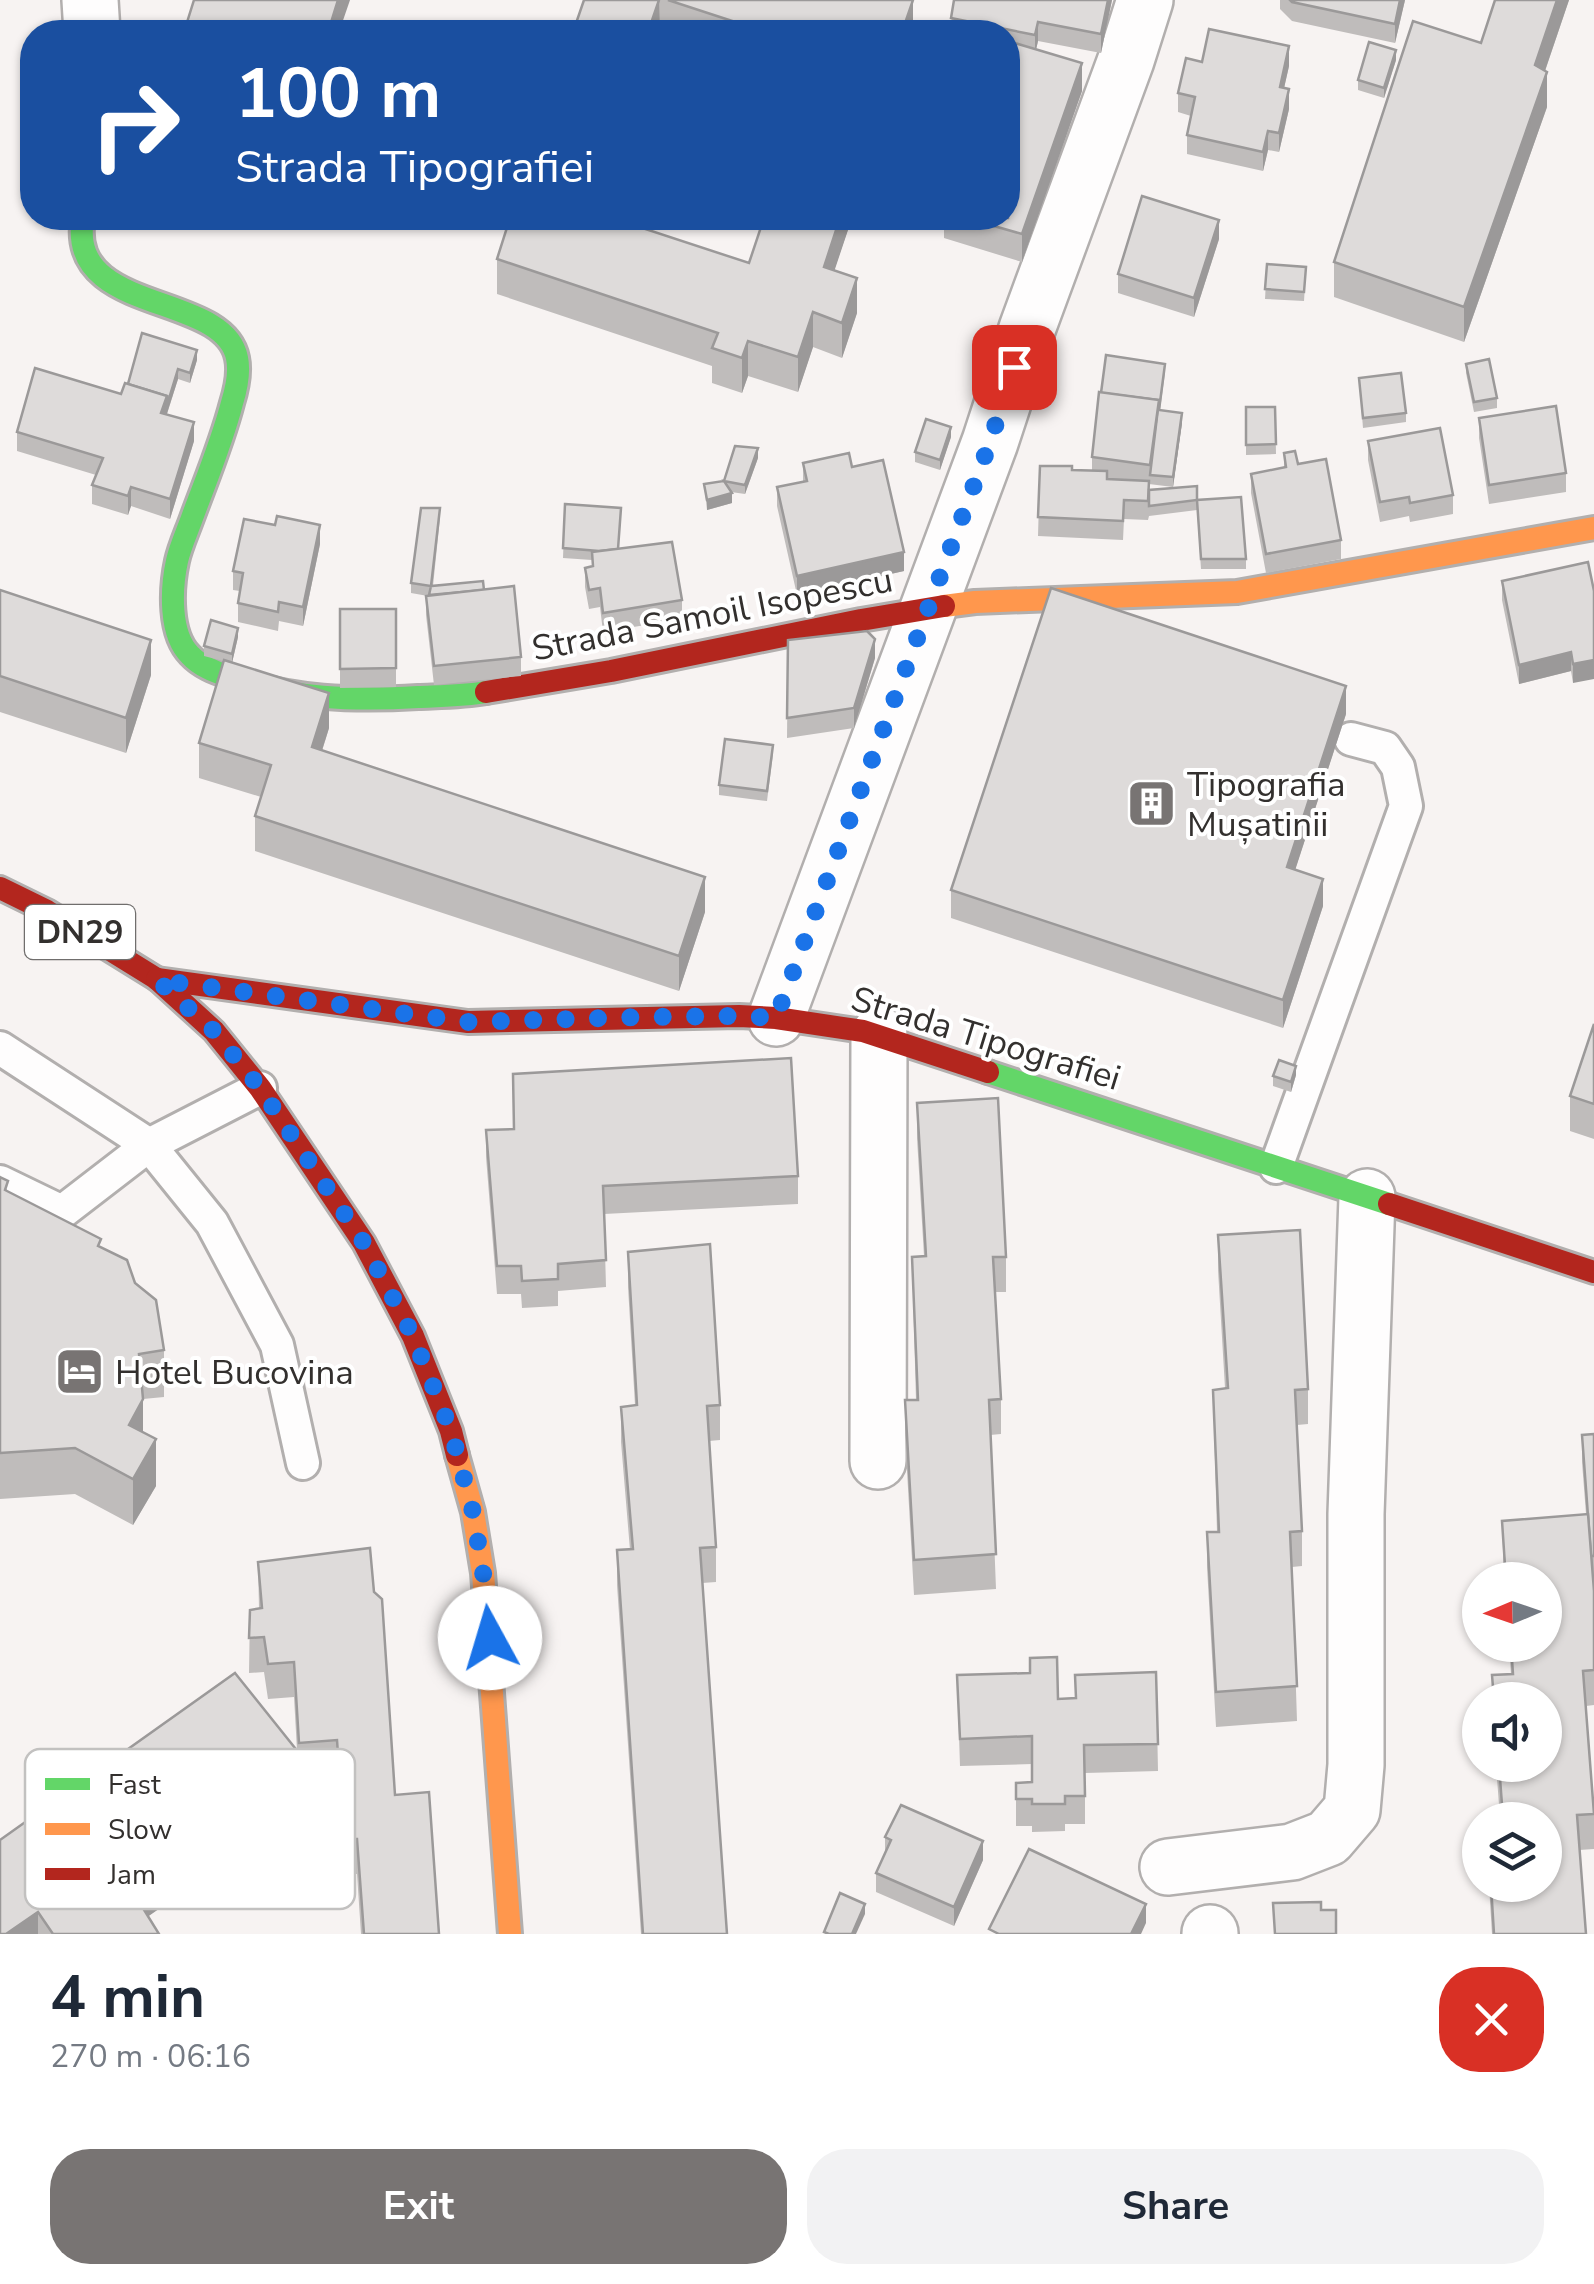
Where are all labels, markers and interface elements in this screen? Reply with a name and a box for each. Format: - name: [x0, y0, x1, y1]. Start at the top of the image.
- text: 100 m: [235, 46, 441, 142]
- icon: right: [70, 60, 200, 190]
- text: Strada Tipografiei: [235, 137, 594, 198]
- pin: [972, 325, 1057, 410]
- icon: arrive: [987, 340, 1042, 395]
- street label: Strada Samoil Isopescu: [528, 556, 896, 673]
- place label: Tipografia Mușatinii: [1187, 761, 1346, 848]
- building icon: Tipografia Mușatinii: [1126, 778, 1178, 830]
- road number: DN29: [25, 905, 135, 959]
- street label: Strada Tipografiei: [845, 975, 1126, 1102]
- hotel icon: Hotel Bucovina: [54, 1346, 106, 1398]
- place label: Hotel Bucovina: [115, 1349, 354, 1396]
- north arrow: [1462, 1562, 1562, 1662]
- map controls: [1462, 1562, 1562, 1902]
- position arrow: [438, 1586, 542, 1690]
- button: sound: [1462, 1682, 1562, 1782]
- legend: [25, 1749, 355, 1909]
- text: Fast: [108, 1766, 161, 1804]
- button: layers: [1462, 1802, 1562, 1902]
- text: Slow: [108, 1811, 172, 1849]
- text: Jam: [107, 1856, 156, 1894]
- text: 4 min: [50, 1956, 205, 2038]
- button: close: [1439, 1967, 1544, 2072]
- text: 270 m · 06:16: [50, 2035, 251, 2078]
- button: Exit: [50, 2149, 787, 2264]
- button: Share: [807, 2149, 1544, 2264]

